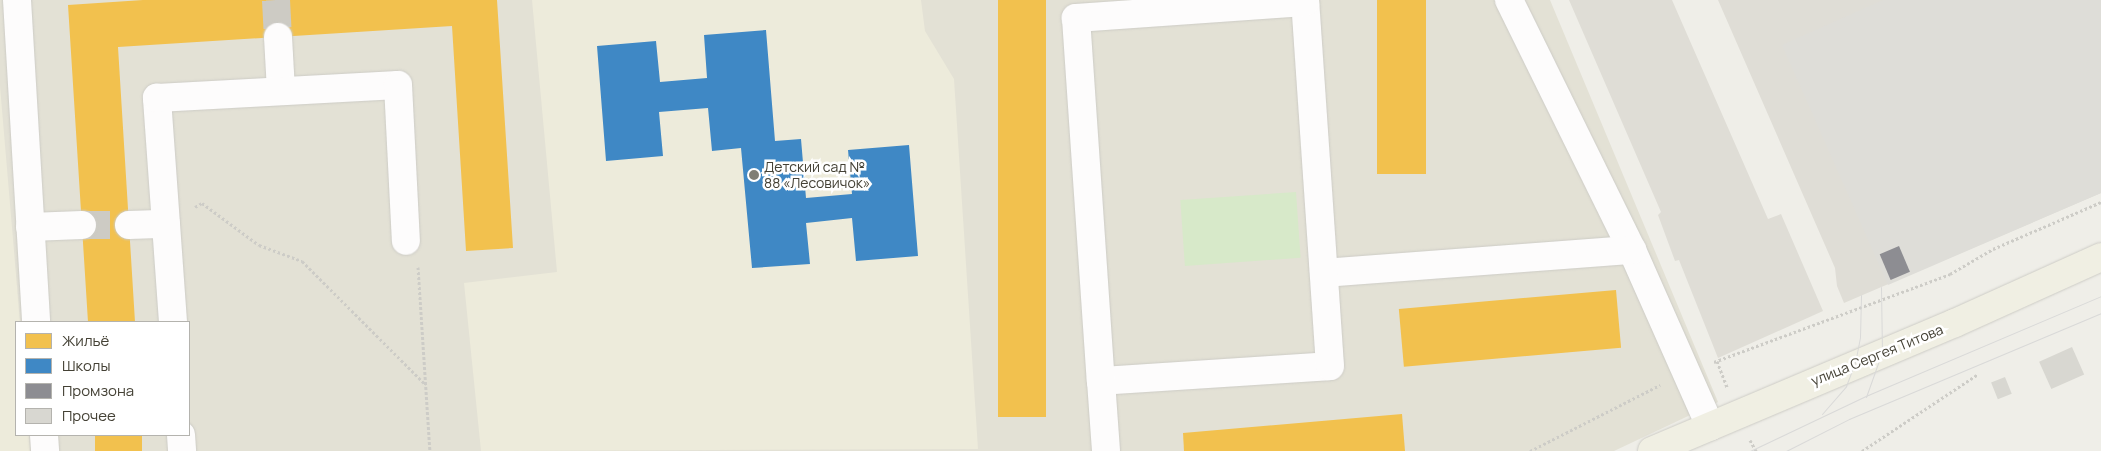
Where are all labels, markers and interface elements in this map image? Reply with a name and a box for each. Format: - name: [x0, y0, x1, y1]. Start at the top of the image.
- place label: Детский сад № 88 «Лесовичок»: [764, 159, 870, 192]
- marker: Детский сад № 88 «Лесовичок»: [748, 169, 760, 181]
- legend: [15, 321, 190, 436]
- street label: улица Сергея Титова: [1809, 321, 1945, 389]
- text: Жильё: [62, 330, 109, 351]
- text: Школы: [62, 355, 110, 376]
- text: Промзона: [62, 380, 134, 401]
- text: Прочее: [62, 405, 116, 426]

